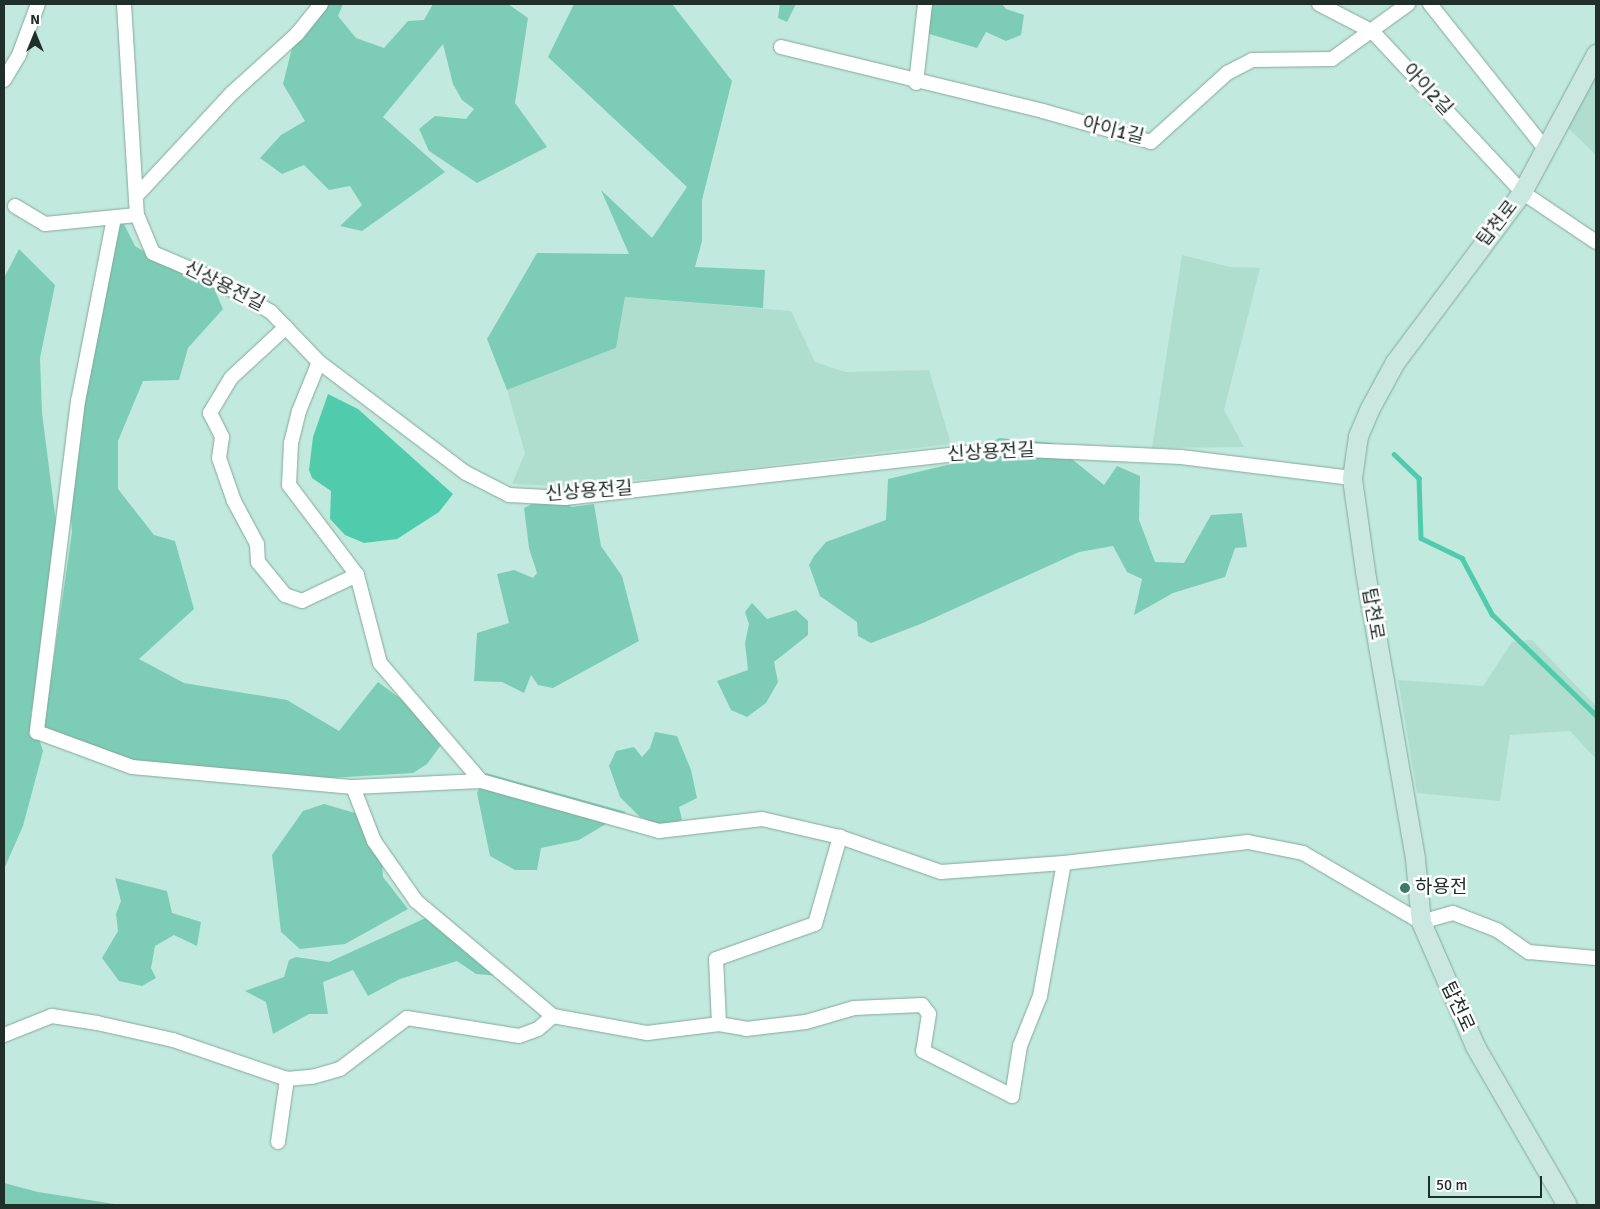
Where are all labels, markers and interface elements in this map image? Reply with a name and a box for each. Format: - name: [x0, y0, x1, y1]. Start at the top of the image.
- north arrow: [10, 10, 60, 60]
- text: N: [30, 11, 40, 28]
- street label: 아이2길: [1397, 59, 1457, 121]
- street label: 아이1길: [1080, 112, 1146, 150]
- street label: 탑천로: [1473, 196, 1523, 252]
- street label: 신상용전길: [180, 257, 268, 317]
- street label: 신상용전길: [947, 439, 1035, 467]
- street label: 신상용전길: [545, 478, 633, 506]
- street label: 탑천로: [1356, 586, 1388, 642]
- place label: 하용전: [1415, 877, 1467, 899]
- marker: 하용전: [1399, 882, 1411, 894]
- street label: 탑천로: [1436, 978, 1478, 1036]
- scale bar: [1430, 1166, 1544, 1198]
- text: 50 m: [1436, 1176, 1467, 1194]

